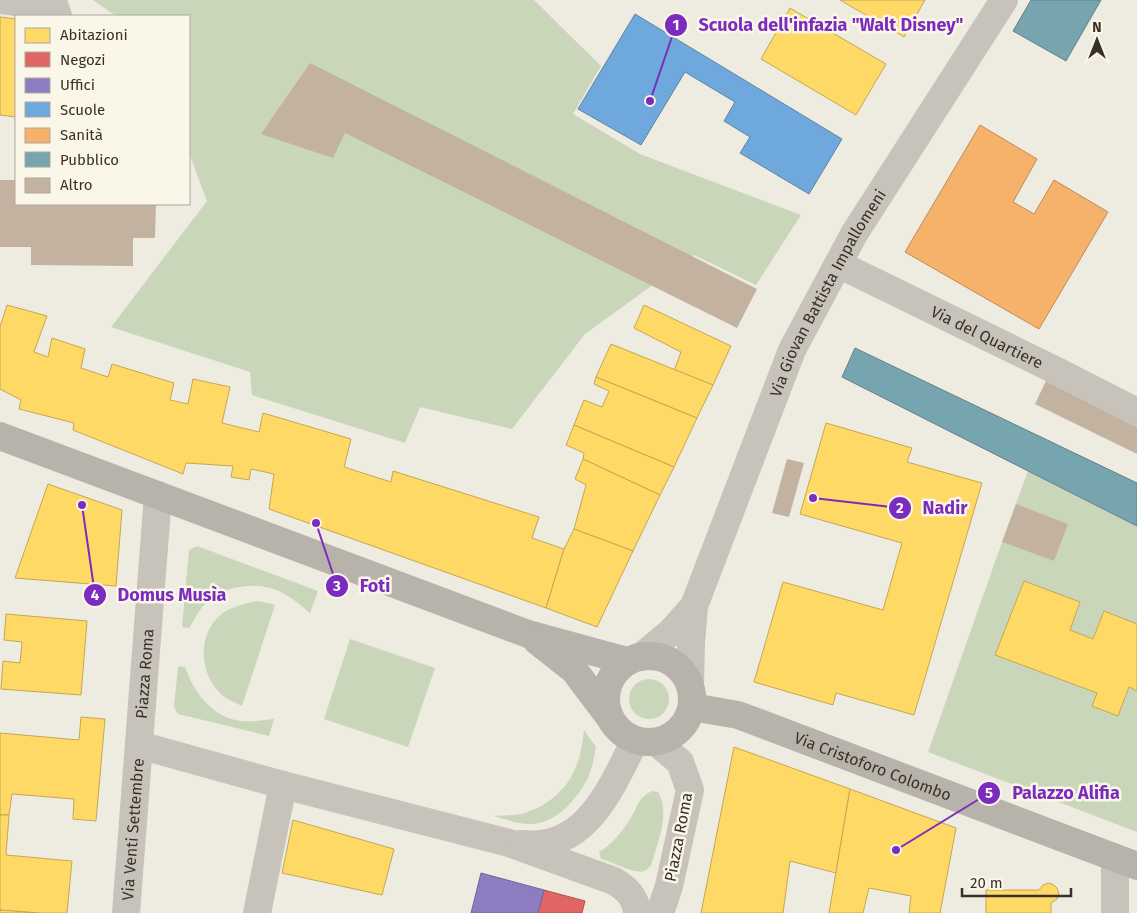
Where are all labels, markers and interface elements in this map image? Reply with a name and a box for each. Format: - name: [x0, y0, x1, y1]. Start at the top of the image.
- callout: Scuola dell'infazia "Walt Disney": [664, 8, 974, 41]
- text: Scuola dell'infazia "Walt Disney": [699, 14, 964, 36]
- legend: [15, 15, 190, 205]
- north arrow: [1072, 15, 1122, 65]
- text: 1: [673, 16, 679, 34]
- text: N: [1092, 19, 1102, 36]
- text: Abitazioni: [60, 26, 128, 44]
- text: Negozi: [60, 51, 105, 69]
- text: Uffici: [60, 76, 95, 94]
- text: Scuole: [60, 101, 105, 119]
- text: Sanità: [60, 126, 103, 144]
- text: Pubblico: [60, 151, 119, 169]
- text: Altro: [60, 176, 93, 194]
- street label: Via Giovan Battista Impallomeni: [766, 186, 890, 400]
- street label: Via del Quartiere: [928, 302, 1046, 373]
- callout: Nadir: [888, 491, 978, 524]
- text: Nadir: [923, 497, 968, 519]
- text: 2: [896, 499, 904, 517]
- callout: Foti: [324, 570, 400, 603]
- text: Foti: [360, 575, 390, 597]
- text: 3: [332, 577, 341, 595]
- callout: Domus Musìa: [82, 578, 236, 611]
- text: Domus Musìa: [118, 584, 227, 606]
- text: 4: [91, 586, 100, 604]
- street label: Piazza Roma: [132, 628, 158, 720]
- street label: Via Cristoforo Colombo: [791, 728, 954, 805]
- street label: Via Venti Settembre: [118, 757, 148, 901]
- callout: Palazzo Alifia: [977, 776, 1129, 809]
- text: Palazzo Alifia: [1012, 782, 1120, 804]
- text: 5: [985, 784, 993, 802]
- street label: Piazza Roma: [661, 791, 696, 883]
- scale bar: [962, 866, 1071, 898]
- text: 20 m: [970, 874, 1003, 892]

